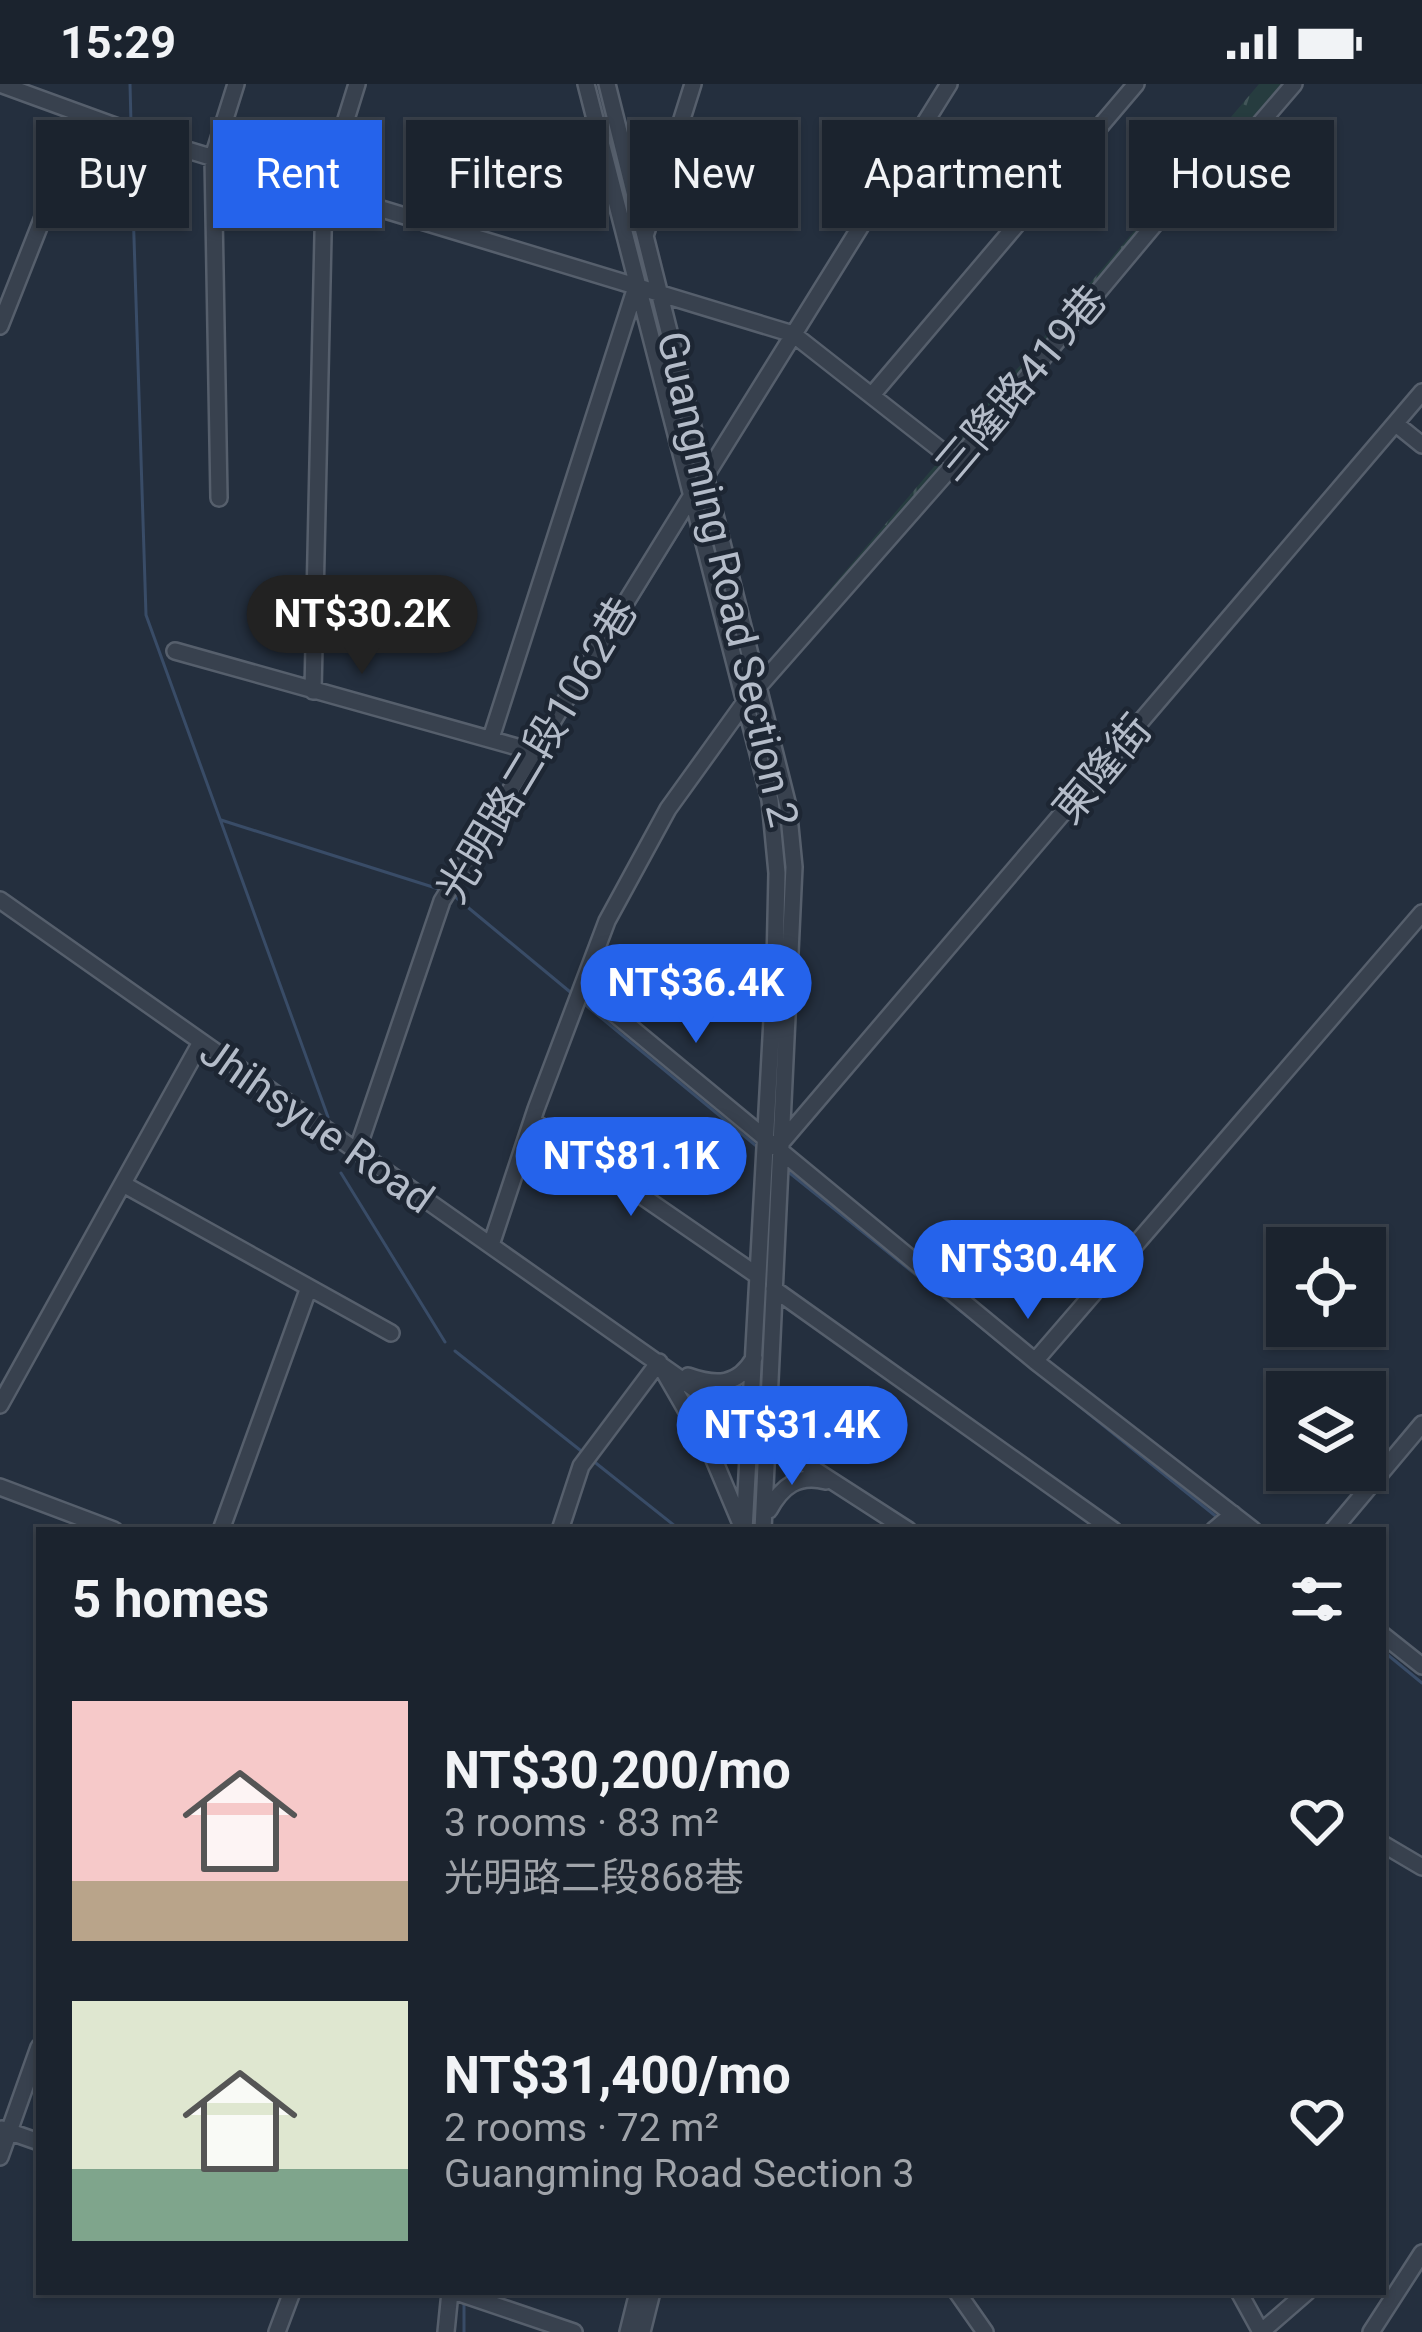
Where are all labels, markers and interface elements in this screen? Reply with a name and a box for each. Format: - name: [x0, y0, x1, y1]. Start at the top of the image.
- text: 15:29: [60, 16, 176, 69]
- chip: Buy: [36, 120, 189, 228]
- chip: Rent: [213, 120, 382, 228]
- chip: Filters: [406, 120, 606, 228]
- chip: New: [630, 120, 798, 228]
- chip: Apartment: [822, 120, 1105, 228]
- chip: House: [1129, 120, 1334, 228]
- street label: 三隆路419巷: [925, 276, 1117, 490]
- street label: Guangming Road Section 2: [647, 327, 809, 831]
- pin: NT$30.2K: [238, 575, 486, 677]
- street label: 光明路二段1062巷: [427, 589, 647, 911]
- text: NT$30.2K: [274, 591, 450, 637]
- street label: 東隆街: [1043, 705, 1161, 833]
- pin: NT$36.4K: [572, 944, 820, 1046]
- text: NT$36.4K: [608, 960, 784, 1006]
- street label: Jhihsyue Road: [191, 1027, 443, 1223]
- pin: NT$81.1K: [507, 1117, 755, 1219]
- text: NT$81.1K: [543, 1133, 719, 1179]
- pin: NT$30.4K: [904, 1220, 1152, 1322]
- map controls: [1266, 1227, 1386, 1491]
- button: locate: [1266, 1227, 1386, 1347]
- text: NT$30.4K: [940, 1236, 1116, 1282]
- button: layers: [1266, 1371, 1386, 1491]
- pin: NT$31.4K: [668, 1386, 916, 1488]
- text: NT$31.4K: [704, 1402, 880, 1448]
- icon: filters: [1284, 1566, 1350, 1632]
- text: 5 homes: [72, 1570, 269, 1629]
- text: NT$30,200/mo: [444, 1741, 791, 1800]
- icon: home: [168, 1749, 312, 1893]
- icon: heart: [1284, 1788, 1350, 1854]
- text: 3 rooms · 83 m²: [444, 1800, 719, 1846]
- text: 光明路二段868巷: [444, 1855, 744, 1901]
- text: NT$31,400/mo: [444, 2046, 791, 2105]
- icon: home: [168, 2049, 312, 2193]
- icon: heart: [1284, 2088, 1350, 2154]
- text: 2 rooms · 72 m²: [444, 2105, 719, 2151]
- text: Guangming Road Section 3: [444, 2151, 915, 2197]

